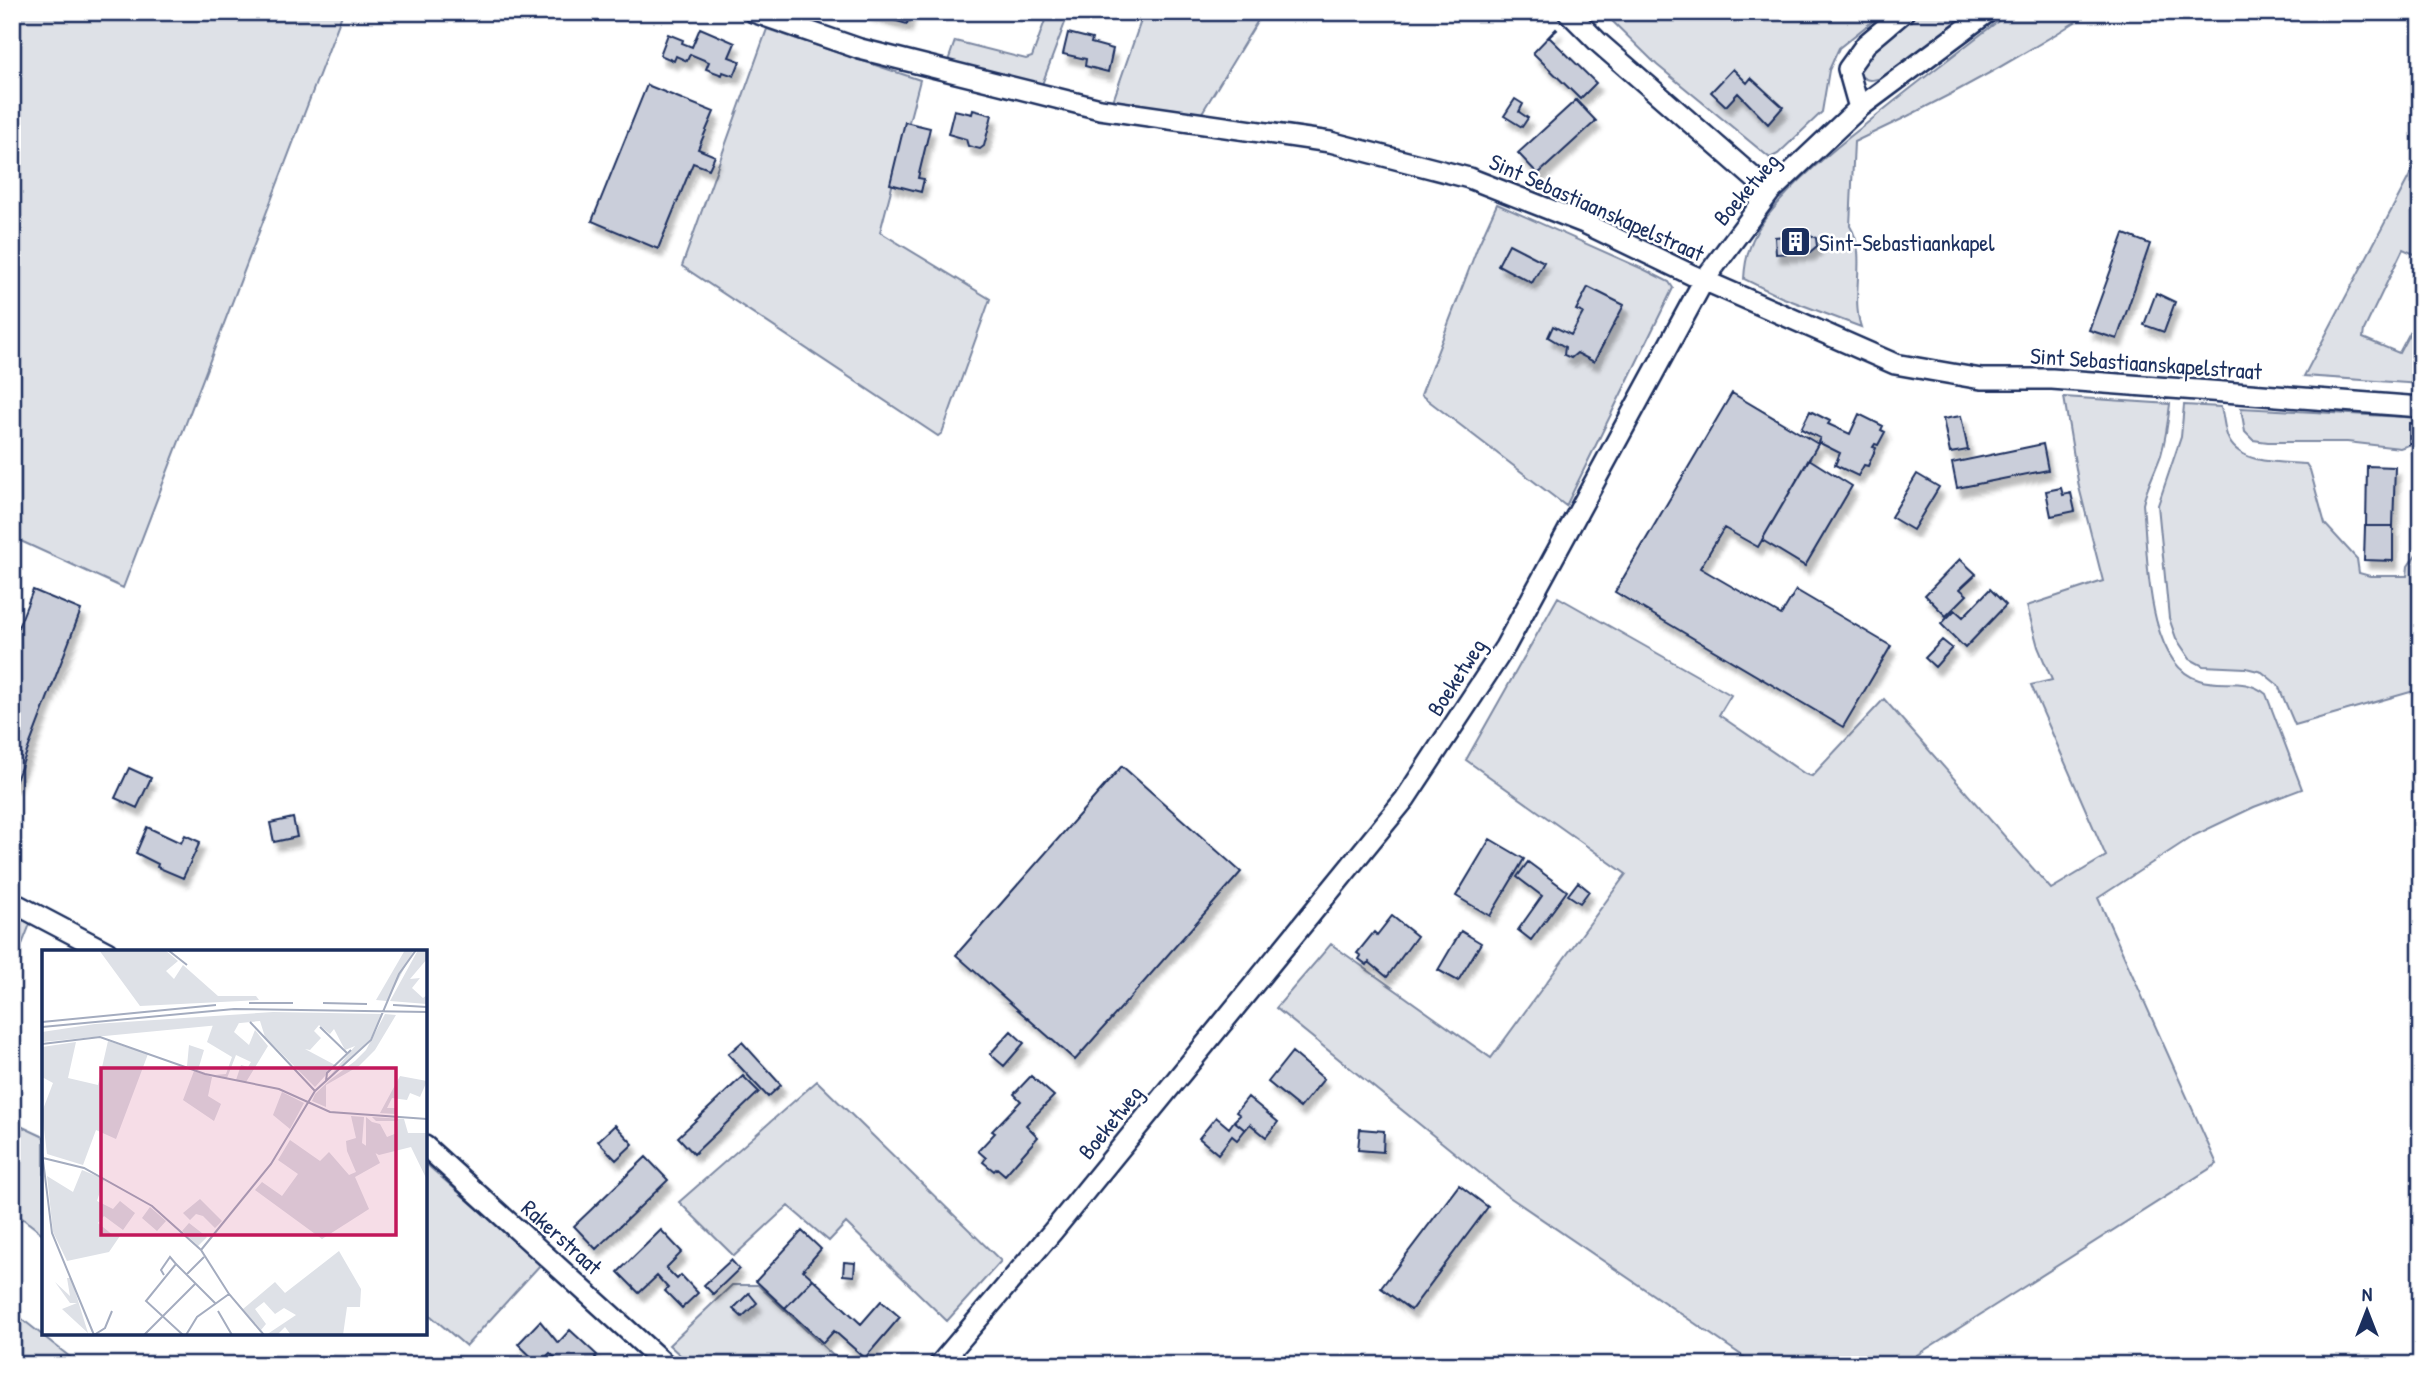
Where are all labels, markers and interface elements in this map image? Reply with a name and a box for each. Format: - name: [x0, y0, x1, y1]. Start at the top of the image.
- street label: Sint Sebastiaanskapelstraat: [1485, 146, 1710, 269]
- street label: Boeketweg: [1706, 146, 1786, 232]
- building icon: Sint-Sebastiaankapel: [1779, 225, 1813, 259]
- place label: Sint-Sebastiaankapel: [1819, 227, 1995, 258]
- street label: Sint Sebastiaanskapelstraat: [2029, 339, 2264, 387]
- street label: Boeketweg: [1419, 632, 1493, 722]
- inset map: [42, 950, 427, 1335]
- street label: Boeketweg: [1071, 1079, 1149, 1165]
- street label: Rakerstraat: [515, 1193, 610, 1282]
- north arrow: [2332, 1276, 2402, 1346]
- text: N: [2362, 1281, 2372, 1307]

